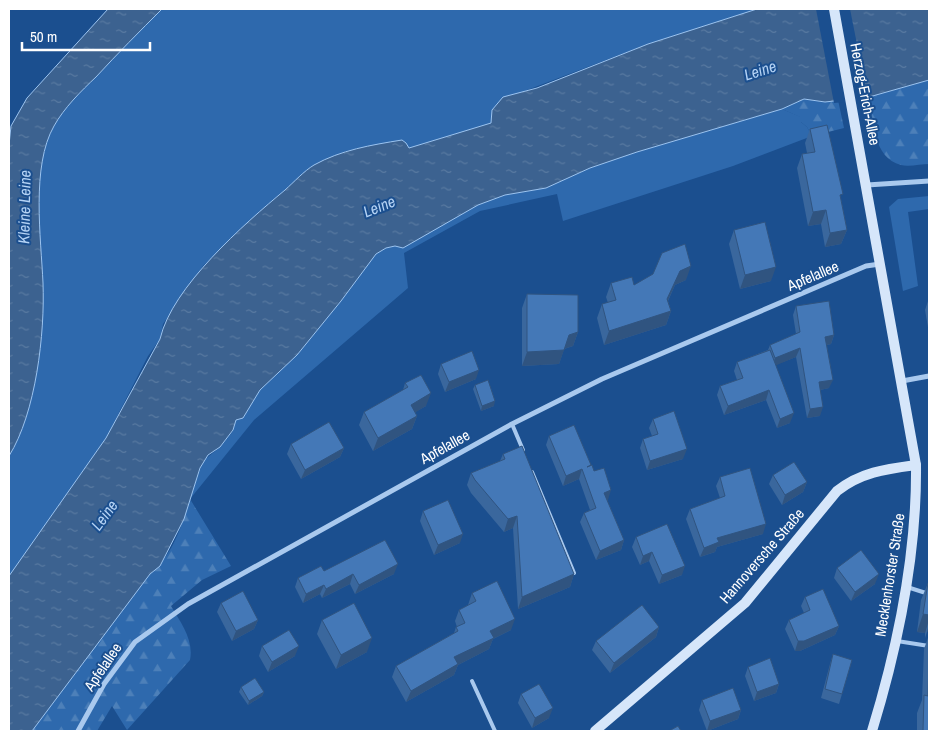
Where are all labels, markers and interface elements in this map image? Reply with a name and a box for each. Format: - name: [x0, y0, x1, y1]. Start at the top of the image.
- scale bar: [22, 20, 150, 52]
- text: 50 m: [30, 26, 57, 47]
- street label: Herzog-Erich-Allee: [845, 41, 886, 147]
- water label: Leine: [741, 54, 779, 86]
- water label: Kleine Leine: [12, 170, 36, 244]
- water label: Leine: [360, 190, 398, 222]
- street label: Apfelallee: [783, 255, 842, 296]
- street label: Apfelallee: [415, 424, 474, 469]
- water label: Leine: [85, 495, 123, 535]
- street label: Hannoversche Straße: [714, 504, 809, 608]
- street label: Mecklenhorster Straße: [869, 512, 910, 638]
- street label: Apfelallee: [78, 638, 126, 696]

